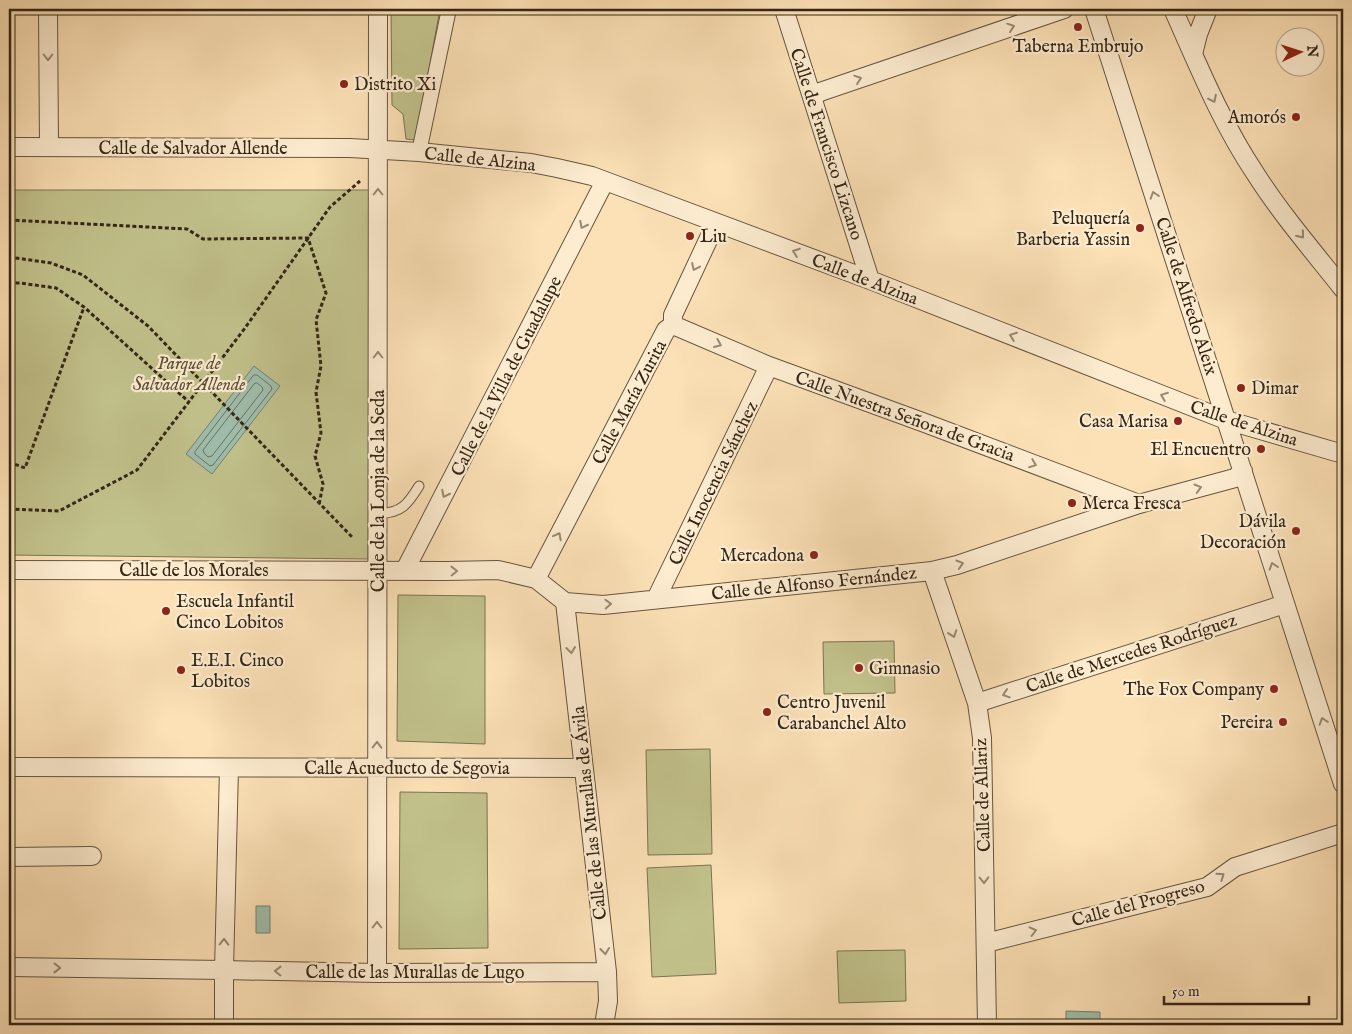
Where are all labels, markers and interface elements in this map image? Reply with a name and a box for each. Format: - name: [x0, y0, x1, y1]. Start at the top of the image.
- marker: Taberna Embrujo: [1072, 21, 1084, 33]
- one-way arrow: [1007, 22, 1015, 32]
- north arrow: [1274, 28, 1324, 78]
- place label: Taberna Embrujo: [1012, 36, 1144, 59]
- text: N: [1303, 43, 1321, 58]
- street label: Calle de Francisco Lizcano: [784, 46, 868, 244]
- one-way arrow: [43, 54, 53, 62]
- place label: Distrito Xi: [354, 74, 436, 97]
- one-way arrow: [853, 75, 861, 85]
- marker: Distrito Xi: [338, 78, 350, 90]
- one-way arrow: [1207, 94, 1217, 103]
- place label: Amorós: [1227, 107, 1286, 130]
- marker: Amorós: [1290, 111, 1302, 123]
- street label: Calle de Salvador Allende: [98, 138, 288, 161]
- street label: Calle de Alzina: [423, 143, 537, 178]
- one-way arrow: [373, 188, 383, 196]
- one-way arrow: [1150, 191, 1160, 200]
- place label: Peluquería Barberia Yassin: [1016, 208, 1130, 252]
- street label: Calle de Alfredo Aleix: [1149, 214, 1222, 379]
- one-way arrow: [579, 220, 589, 229]
- marker: Peluquería Barberia Yassin: [1134, 222, 1146, 234]
- place label: Liu: [700, 226, 727, 249]
- one-way arrow: [1295, 229, 1303, 238]
- marker: Liu: [684, 230, 696, 242]
- one-way arrow: [792, 248, 800, 258]
- street label: Calle de Alzina: [808, 250, 921, 311]
- one-way arrow: [691, 262, 702, 271]
- street label: Calle de la Villa de Guadalupe: [447, 273, 568, 481]
- one-way arrow: [1009, 332, 1017, 342]
- street label: Calle María Zurita: [588, 336, 673, 469]
- one-way arrow: [713, 337, 722, 348]
- one-way arrow: [373, 350, 383, 358]
- park label: Parque de Salvador Allende: [133, 353, 245, 397]
- street label: Calle Nuestra Señora de Gracia: [792, 367, 1018, 468]
- place label: Dimar: [1251, 378, 1299, 401]
- marker: Dimar: [1235, 382, 1247, 394]
- street label: Calle de la Lonja de la Seda: [368, 390, 391, 592]
- one-way arrow: [1160, 391, 1169, 402]
- street label: Calle de Alzina: [1187, 396, 1301, 453]
- street label: Calle Inocencia Sánchez: [665, 398, 764, 570]
- place label: Casa Marisa: [1079, 411, 1168, 434]
- marker: Casa Marisa: [1172, 415, 1184, 427]
- place label: El Encuentro: [1150, 439, 1251, 462]
- marker: El Encuentro: [1255, 443, 1267, 455]
- one-way arrow: [1028, 458, 1037, 468]
- one-way arrow: [1193, 483, 1202, 493]
- one-way arrow: [441, 489, 451, 498]
- place label: Merca Fresca: [1082, 493, 1181, 516]
- marker: Merca Fresca: [1066, 497, 1078, 509]
- place label: Dávila Decoración: [1200, 511, 1286, 555]
- marker: Dávila Decoración: [1290, 525, 1302, 537]
- one-way arrow: [552, 532, 562, 541]
- place label: Mercadona: [720, 545, 804, 568]
- marker: Mercadona: [808, 549, 820, 561]
- one-way arrow: [955, 559, 964, 569]
- street label: Calle de los Morales: [119, 560, 269, 583]
- street label: Calle de Alfonso Fernández: [710, 562, 918, 607]
- one-way arrow: [1269, 562, 1279, 571]
- one-way arrow: [450, 566, 458, 576]
- place label: Escuela Infantil Cinco Lobitos: [176, 591, 294, 635]
- one-way arrow: [604, 599, 612, 610]
- marker: Escuela Infantil Cinco Lobitos: [160, 605, 172, 617]
- street label: Calle de Mercedes Rodríguez: [1023, 609, 1240, 699]
- one-way arrow: [948, 630, 958, 638]
- one-way arrow: [565, 646, 576, 654]
- place label: E.E.I. Cinco Lobitos: [191, 650, 284, 694]
- place label: Gimnasio: [869, 658, 940, 681]
- marker: Gimnasio: [853, 662, 865, 674]
- marker: E.E.I. Cinco Lobitos: [175, 664, 187, 676]
- place label: The Fox Company: [1123, 679, 1264, 702]
- marker: The Fox Company: [1268, 683, 1280, 695]
- one-way arrow: [1002, 688, 1010, 698]
- place label: Centro Juvenil Carabanchel Alto: [777, 692, 907, 736]
- street label: Calle de las Murallas de Ávila: [566, 705, 613, 921]
- marker: Centro Juvenil Carabanchel Alto: [761, 706, 773, 718]
- place label: Pereira: [1220, 712, 1273, 735]
- marker: Pereira: [1277, 716, 1289, 728]
- one-way arrow: [1319, 717, 1329, 726]
- street label: Calle de Allariz: [970, 738, 997, 852]
- one-way arrow: [372, 740, 382, 748]
- street label: Calle Acueducto de Segovia: [304, 758, 510, 781]
- one-way arrow: [1216, 873, 1225, 882]
- one-way arrow: [979, 876, 990, 884]
- street label: Calle del Progreso: [1069, 876, 1208, 933]
- one-way arrow: [372, 920, 382, 928]
- one-way arrow: [1028, 926, 1037, 937]
- one-way arrow: [219, 937, 230, 945]
- one-way arrow: [599, 947, 610, 955]
- street label: Calle de las Murallas de Lugo: [305, 962, 525, 985]
- one-way arrow: [54, 963, 62, 973]
- one-way arrow: [274, 966, 282, 976]
- scale bar: [1164, 974, 1310, 1006]
- text: 50 m: [1172, 982, 1200, 1001]

